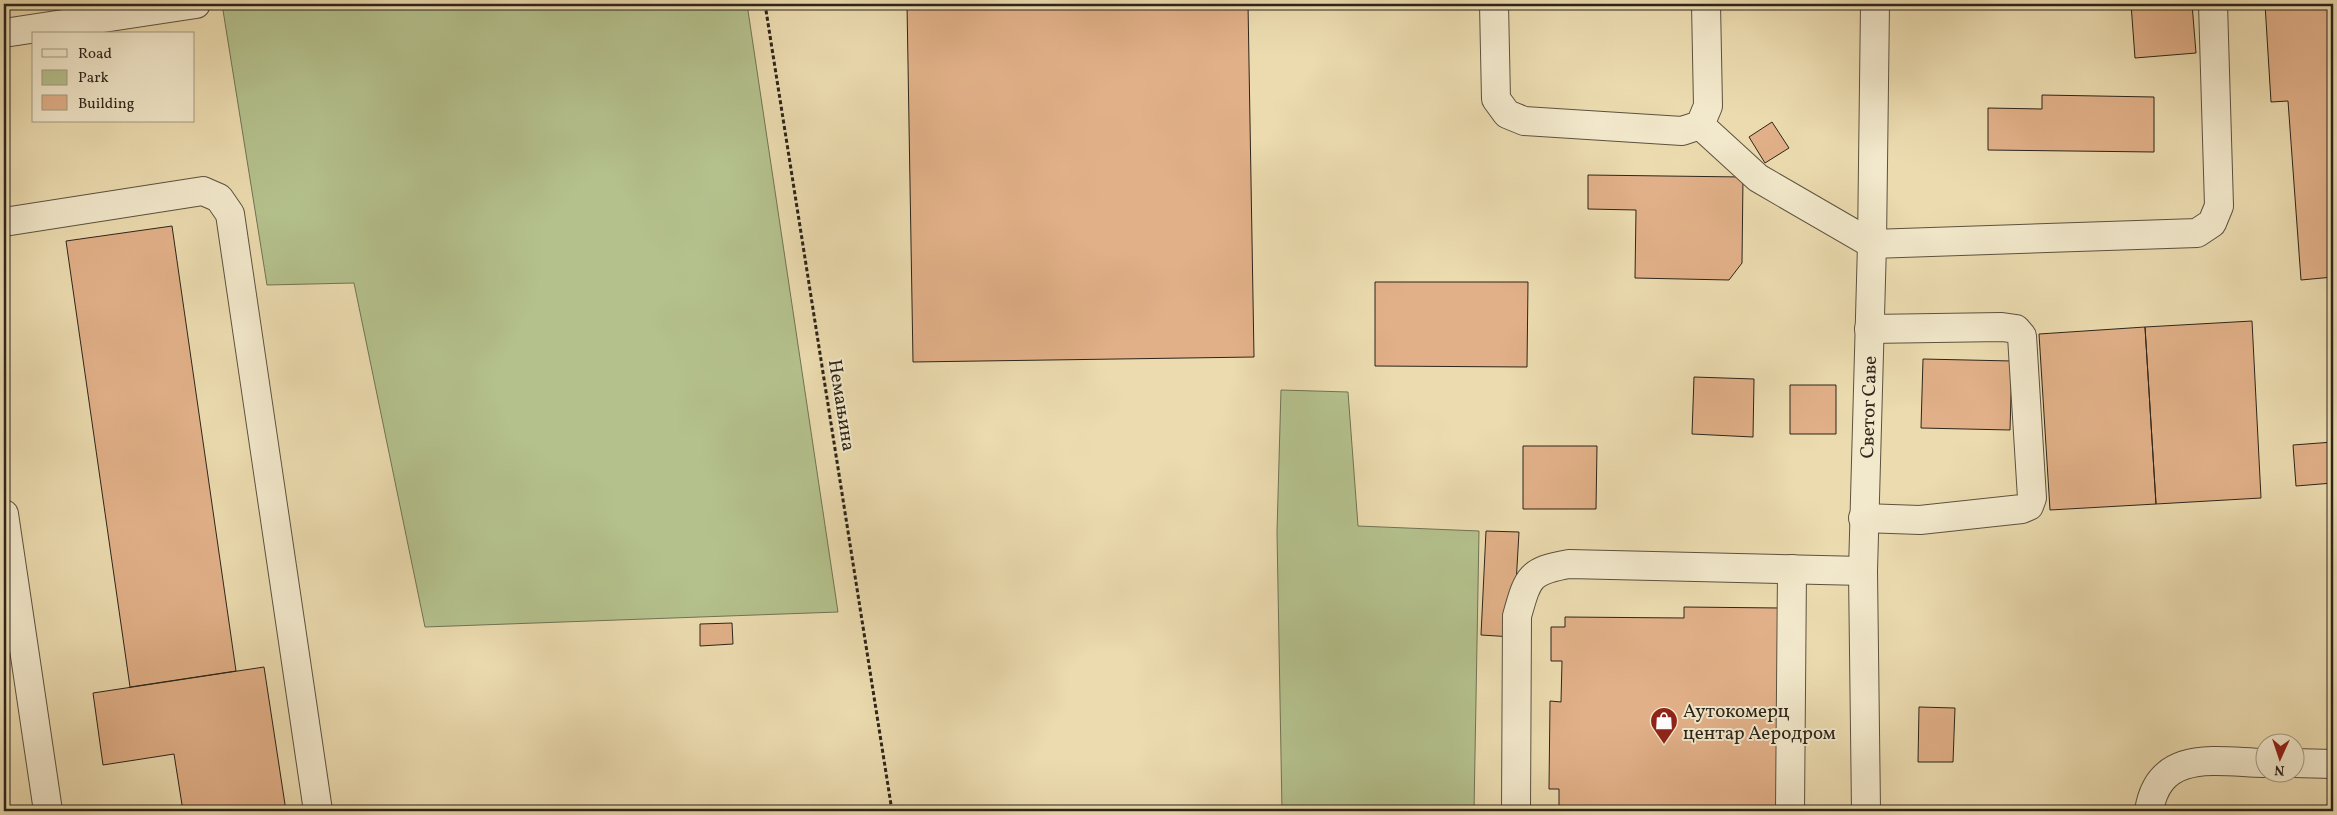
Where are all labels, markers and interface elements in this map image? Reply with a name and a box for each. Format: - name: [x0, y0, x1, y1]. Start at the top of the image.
- legend: [32, 32, 195, 122]
- text: Road: [78, 44, 112, 65]
- text: Park: [78, 68, 109, 89]
- text: Building: [78, 94, 135, 115]
- street label: Светог Саве: [1855, 355, 1884, 459]
- street label: Немањина: [821, 358, 861, 453]
- place label: Аутокомерц центар Аеродром: [1683, 699, 1836, 747]
- shop icon: Аутокомерц центар Аеродром: [1649, 706, 1679, 745]
- north arrow: [2254, 732, 2304, 782]
- text: N: [2274, 760, 2285, 779]

